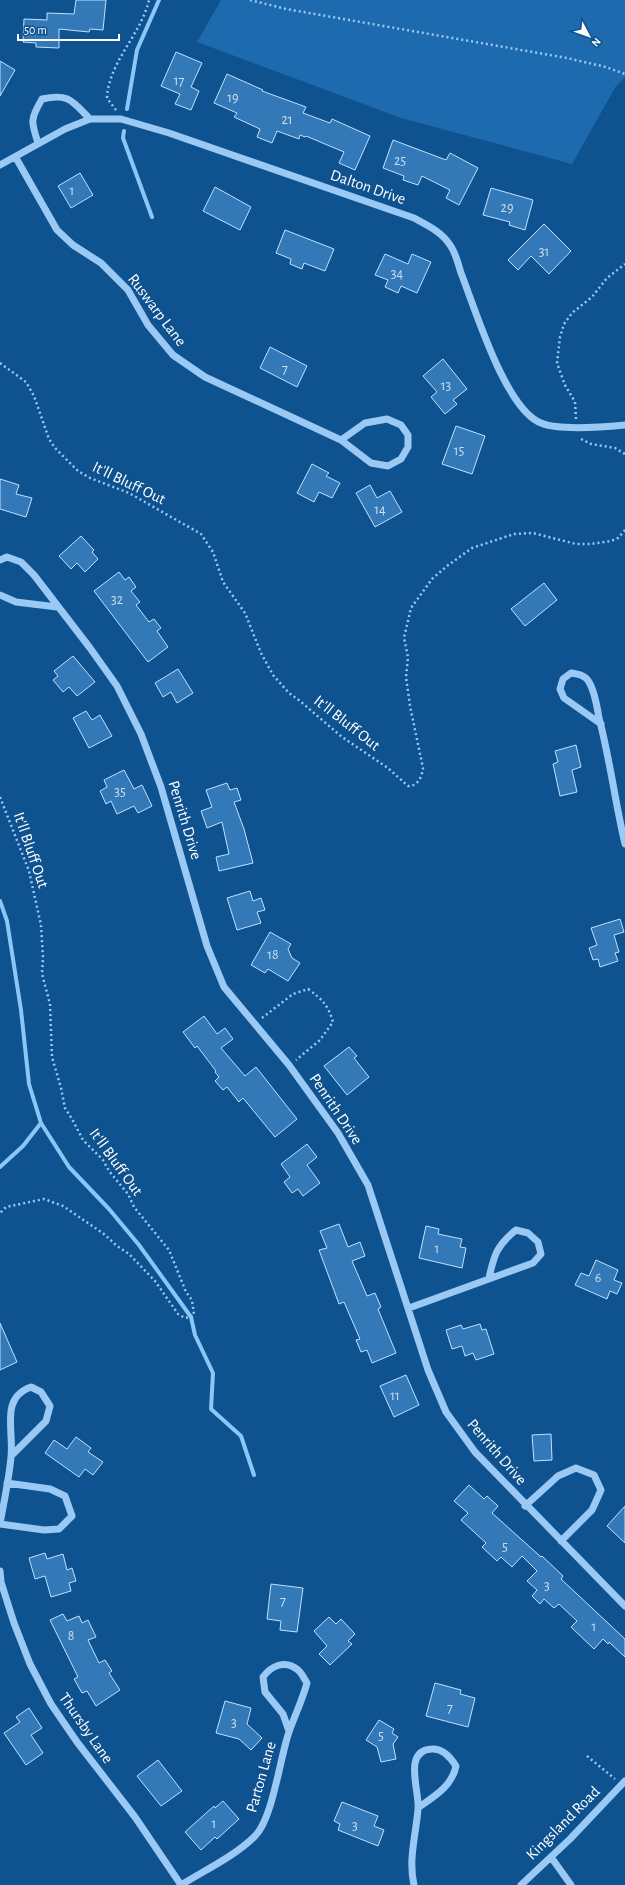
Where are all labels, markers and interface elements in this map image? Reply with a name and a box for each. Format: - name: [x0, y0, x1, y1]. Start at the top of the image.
- scale bar: [18, 16, 119, 42]
- north arrow: [569, 16, 609, 56]
- text: 50 m: [24, 24, 47, 36]
- text: N: [590, 36, 603, 49]
- house number: 17: [174, 74, 184, 88]
- house number: 19: [227, 91, 239, 105]
- house number: 21: [281, 113, 293, 127]
- house number: 25: [394, 154, 406, 168]
- street label: Dalton Drive: [328, 167, 408, 207]
- house number: 1: [70, 184, 74, 198]
- house number: 29: [501, 201, 513, 215]
- house number: 31: [539, 245, 549, 259]
- house number: 34: [391, 267, 404, 281]
- street label: Ruswarp Lane: [125, 271, 189, 349]
- house number: 7: [282, 362, 288, 376]
- house number: 13: [441, 379, 452, 393]
- house number: 15: [454, 444, 464, 458]
- street label: It'll Bluff Out: [90, 458, 168, 508]
- house number: 14: [374, 503, 386, 517]
- house number: 32: [111, 593, 123, 607]
- street label: It'll Bluff Out: [311, 692, 383, 754]
- street label: Penrith Drive: [165, 779, 205, 861]
- house number: 35: [114, 785, 126, 799]
- street label: It'll Bluff Out: [11, 810, 51, 890]
- house number: 18: [267, 948, 279, 962]
- street label: Penrith Drive: [307, 1071, 365, 1147]
- street label: It'll Bluff Out: [86, 1125, 146, 1199]
- house number: 1: [435, 1242, 439, 1256]
- house number: 6: [595, 1271, 601, 1285]
- house number: 11: [390, 1389, 400, 1403]
- street label: Penrith Drive: [464, 1416, 530, 1488]
- house number: 5: [502, 1540, 508, 1554]
- house number: 3: [544, 1579, 550, 1593]
- house number: 7: [280, 1594, 286, 1608]
- house number: 1: [592, 1620, 596, 1634]
- house number: 8: [68, 1629, 74, 1643]
- street label: Thursby Lane: [55, 1690, 116, 1767]
- house number: 7: [447, 1701, 453, 1715]
- house number: 3: [231, 1716, 237, 1730]
- house number: 5: [378, 1729, 384, 1743]
- street label: Parton Lane: [243, 1740, 279, 1814]
- street label: Kingsland Road: [523, 1783, 603, 1863]
- house number: 1: [212, 1817, 216, 1831]
- house number: 3: [352, 1819, 358, 1833]

